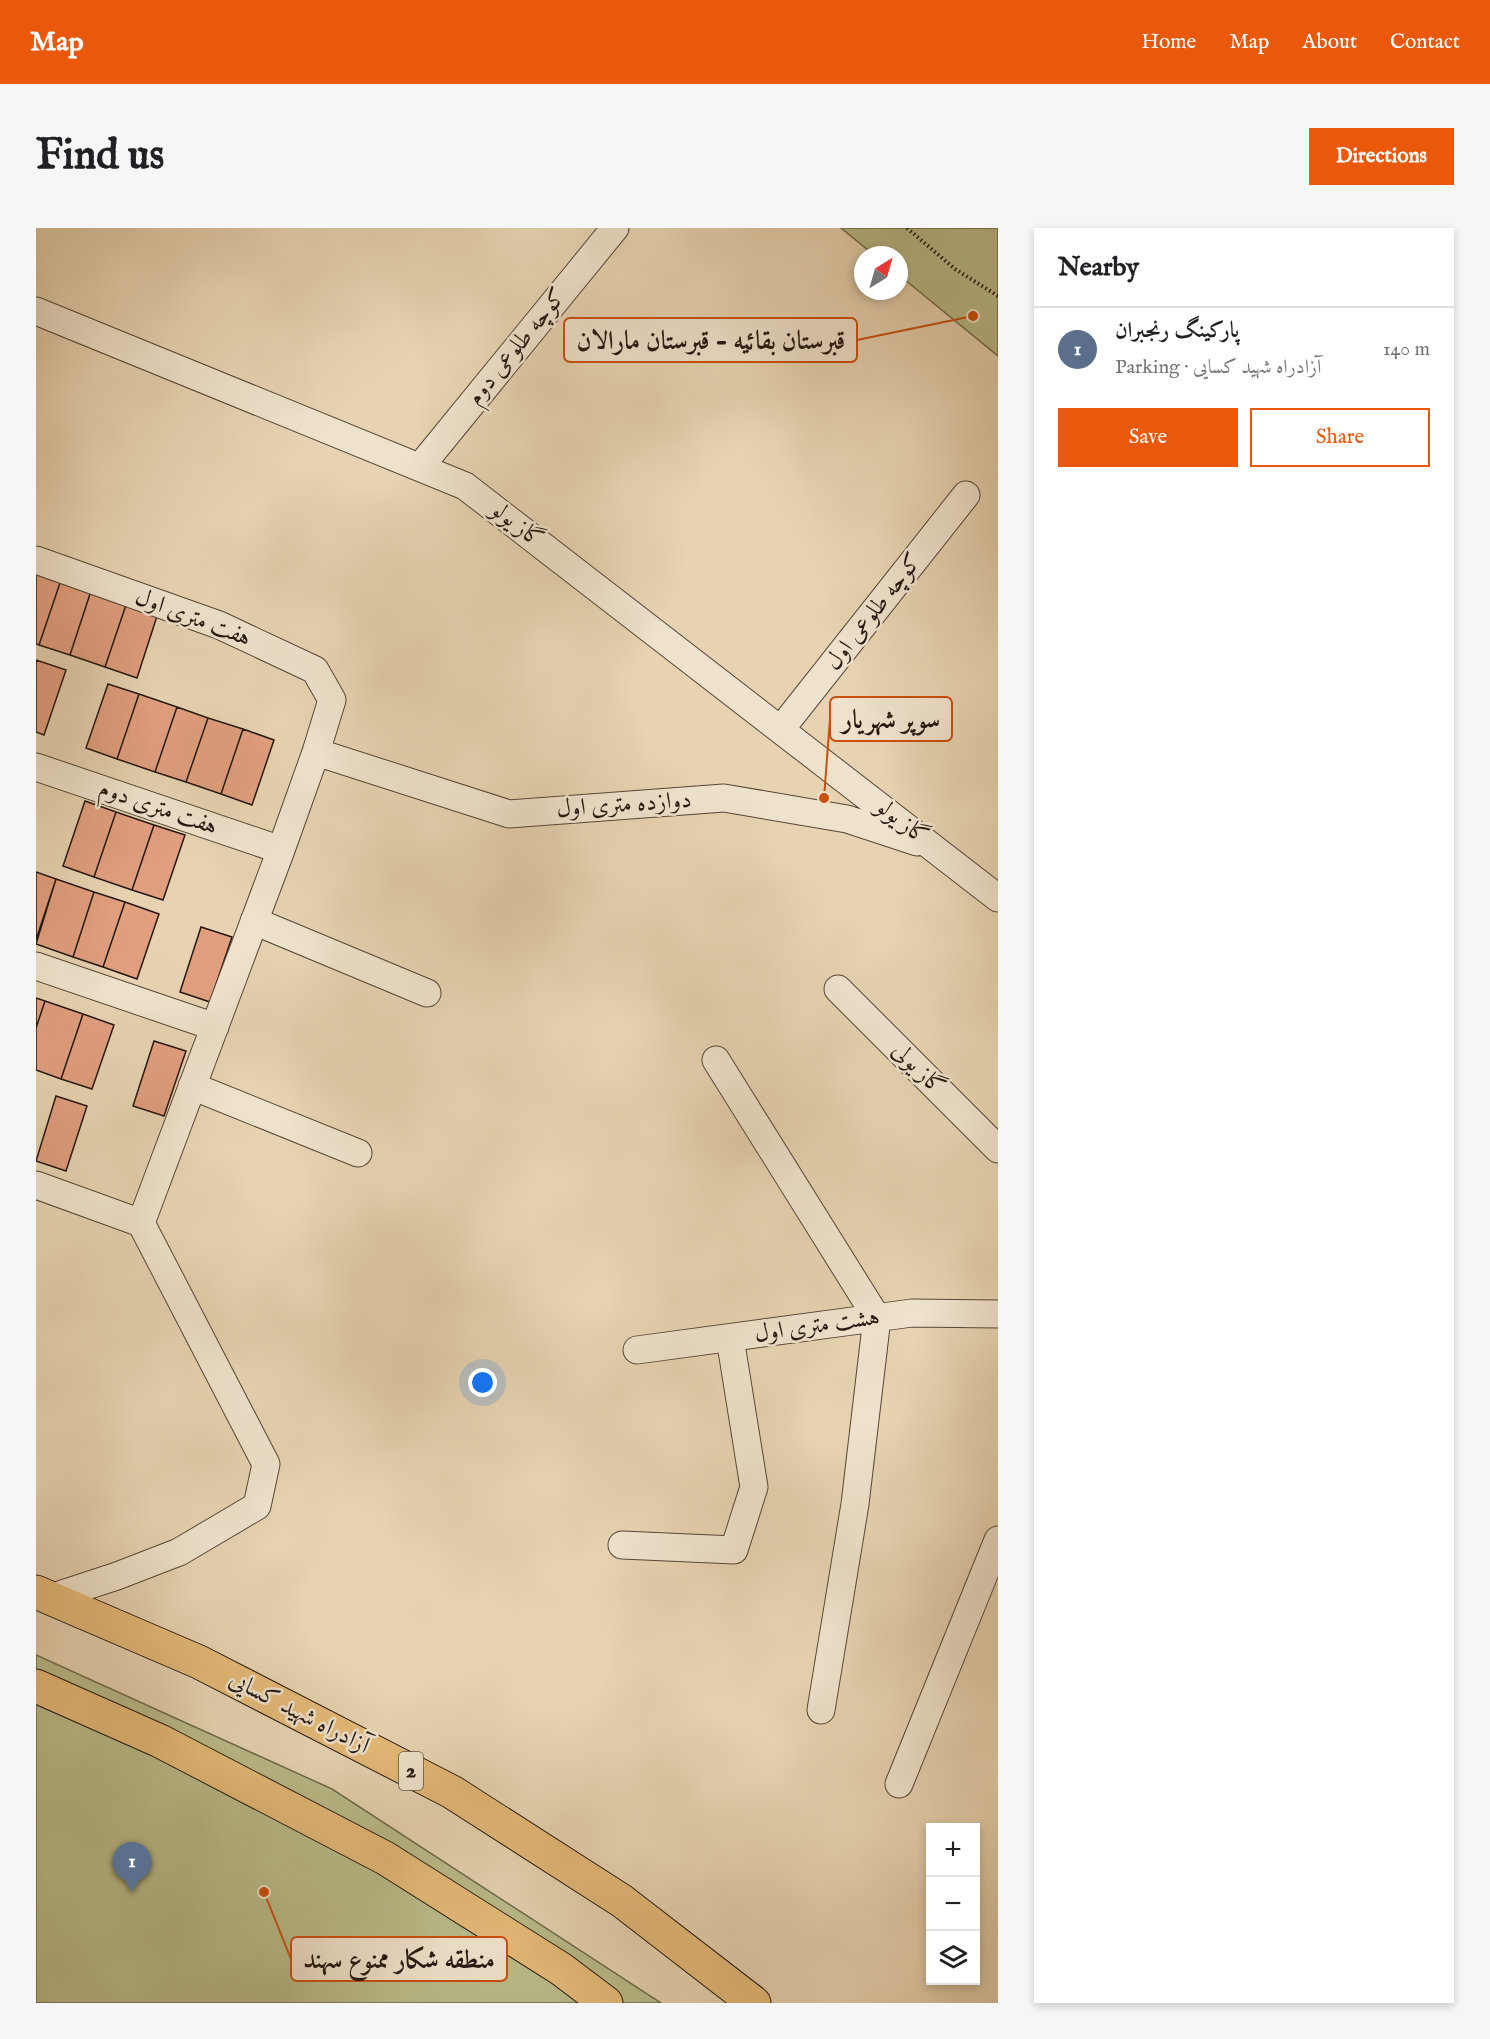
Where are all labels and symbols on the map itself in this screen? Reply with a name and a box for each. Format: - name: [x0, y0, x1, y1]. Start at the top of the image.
- north arrow: [854, 246, 908, 300]
- street label: کوچه طلوعی دوم: [460, 282, 577, 415]
- callout: قبرستان بقائیه - قبرستان مارالان: [564, 318, 857, 362]
- text: قبرستان بقائیه - قبرستان مارالان: [577, 325, 845, 358]
- street label: گاز یولو: [483, 493, 550, 555]
- street label: کوچه طلوعی اول: [819, 547, 929, 677]
- street label: هفت متری اول: [131, 582, 255, 654]
- callout: سوپر شهریار: [830, 697, 952, 741]
- text: سوپر شهریار: [839, 704, 940, 737]
- street label: هفت متری دوم: [93, 773, 222, 847]
- street label: دوازده متری اول: [555, 785, 693, 825]
- street label: گاز یولو: [868, 790, 935, 852]
- street label: گاز یولی: [885, 1035, 952, 1102]
- street label: هشت متری اول: [752, 1302, 882, 1350]
- your location: [468, 1368, 497, 1397]
- street label: آزادراه شهید کسایی: [223, 1664, 377, 1763]
- road number: 2: [399, 1752, 423, 1790]
- pin: 1: [112, 1842, 152, 1892]
- callout: منطقه شکار ممنوع سهند: [291, 1937, 507, 1981]
- text: منطقه شکار ممنوع سهند: [303, 1944, 495, 1981]

